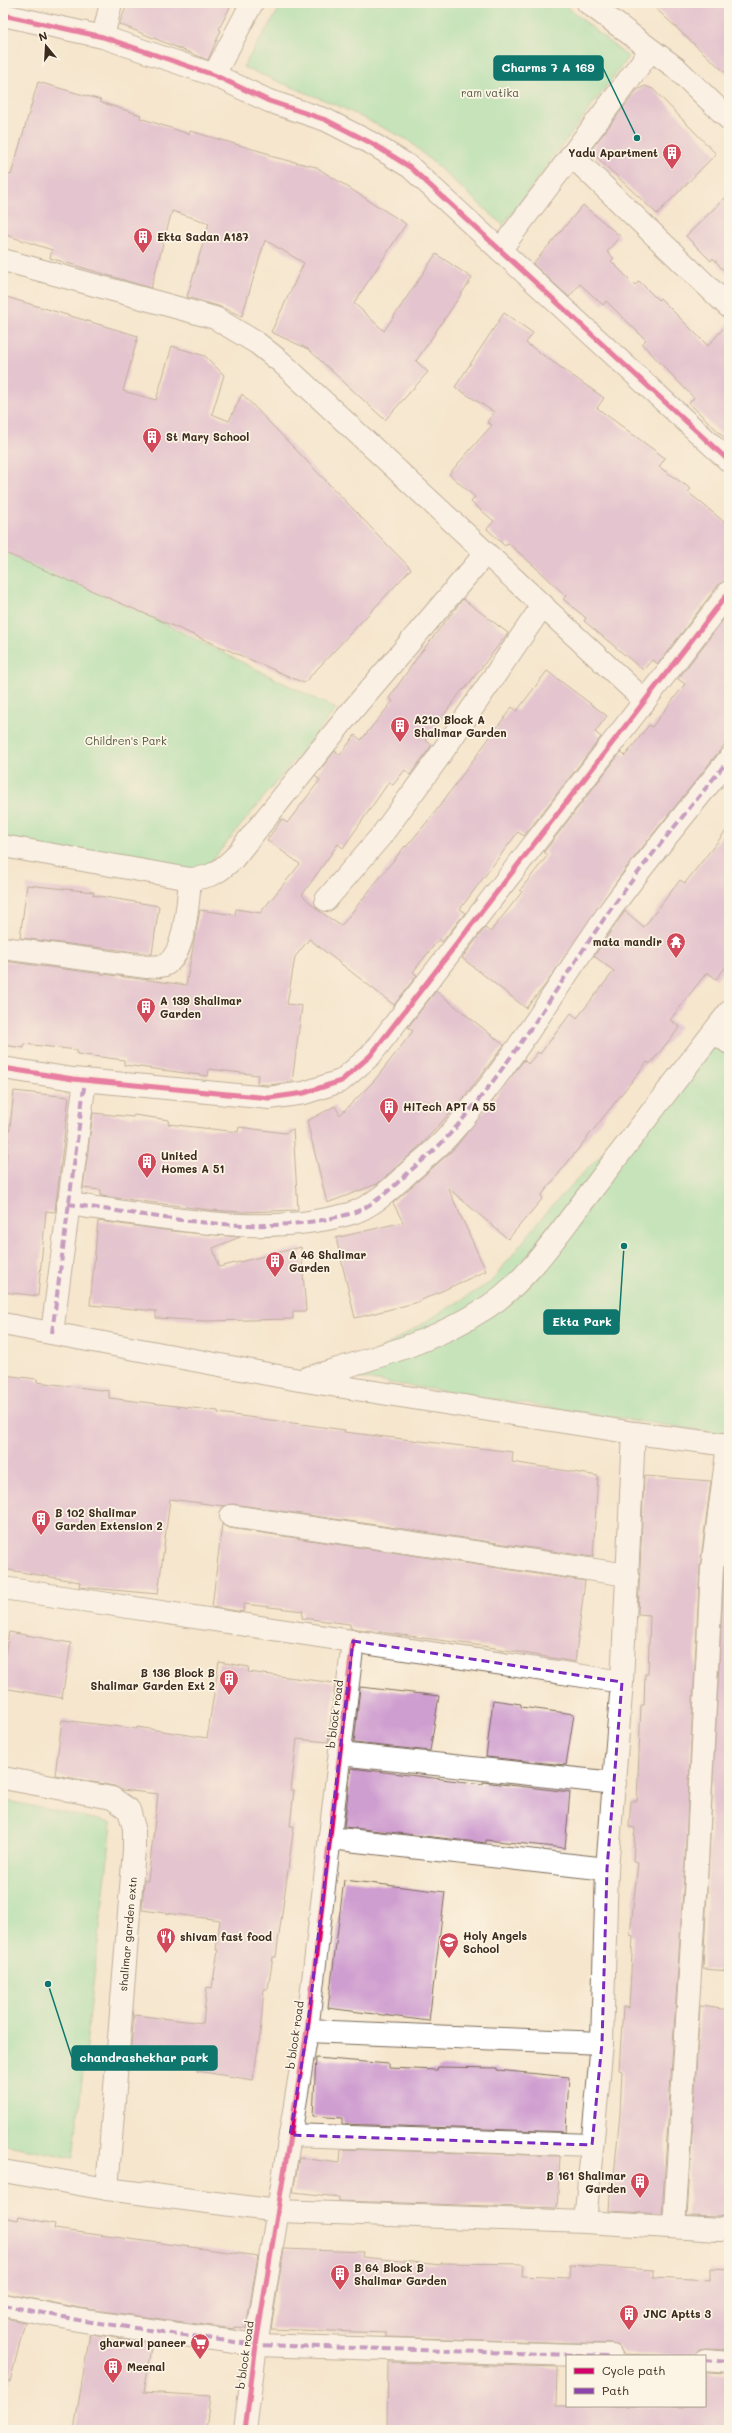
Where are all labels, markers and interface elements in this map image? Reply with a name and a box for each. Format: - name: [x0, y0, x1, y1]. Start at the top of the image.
- north arrow: [26, 26, 66, 66]
- text: N: [36, 28, 49, 44]
- callout: Charms 7 A 169: [494, 56, 603, 80]
- text: Charms 7 A 169: [502, 59, 594, 75]
- park label: ram vatika: [461, 85, 519, 100]
- building icon: Yadu Apartment: [661, 142, 683, 170]
- place label: Yadu Apartment: [568, 145, 658, 160]
- building icon: Ekta Sadan A187: [132, 226, 154, 254]
- place label: Ekta Sadan A187: [157, 229, 249, 244]
- building icon: St Mary School: [141, 426, 163, 454]
- place label: St Mary School: [166, 429, 249, 444]
- place label: A210 Block A Shalimar Garden: [414, 712, 507, 740]
- building icon: A210 Block A Shalimar Garden: [389, 715, 411, 743]
- park label: Children's Park: [85, 733, 167, 748]
- temple icon: mata mandir: [665, 931, 687, 959]
- place label: mata mandir: [593, 934, 662, 949]
- place label: A 139 Shalimar Garden: [160, 993, 242, 1021]
- building icon: A 139 Shalimar Garden: [135, 996, 157, 1024]
- building icon: HiTech APT A 55: [378, 1096, 400, 1124]
- place label: HiTech APT A 55: [403, 1099, 496, 1114]
- place label: United Homes A 51: [161, 1148, 224, 1176]
- building icon: United Homes A 51: [136, 1151, 158, 1179]
- place label: A 46 Shalimar Garden: [289, 1247, 366, 1275]
- building icon: A 46 Shalimar Garden: [264, 1250, 286, 1278]
- callout: Ekta Park: [544, 1310, 619, 1334]
- text: Ekta Park: [552, 1313, 612, 1329]
- place label: B 102 Shalimar Garden Extension 2: [55, 1505, 163, 1533]
- building icon: B 102 Shalimar Garden Extension 2: [30, 1508, 52, 1536]
- place label: B 136 Block B Shalimar Garden Ext 2: [91, 1665, 215, 1693]
- building icon: B 136 Block B Shalimar Garden Ext 2: [218, 1668, 240, 1696]
- street label: b block road: [323, 1679, 346, 1749]
- street label: shalimar garden extn: [115, 1876, 140, 1992]
- restaurant icon: shivam fast food: [155, 1926, 177, 1954]
- place label: Holy Angels School: [463, 1928, 527, 1956]
- place label: shivam fast food: [180, 1929, 272, 1944]
- school or university icon: Holy Angels School: [438, 1931, 460, 1959]
- street label: b block road: [282, 2000, 307, 2070]
- callout: chandrashekhar park: [72, 2046, 217, 2070]
- text: chandrashekhar park: [80, 2049, 208, 2065]
- place label: B 161 Shalimar Garden: [546, 2168, 626, 2196]
- building icon: B 161 Shalimar Garden: [629, 2171, 651, 2199]
- place label: B 64 Block B Shalimar Garden: [354, 2260, 447, 2288]
- building icon: B 64 Block B Shalimar Garden: [329, 2263, 351, 2291]
- building icon: JNC Aptts 3: [618, 2303, 640, 2331]
- place label: JNC Aptts 3: [643, 2306, 712, 2321]
- street label: b block road: [232, 2320, 257, 2390]
- supermarket icon: gharwal paneer: [189, 2332, 211, 2360]
- place label: gharwal paneer: [100, 2335, 186, 2350]
- legend: [566, 2355, 706, 2407]
- building icon: Meenal: [102, 2356, 124, 2384]
- place label: Meenal: [127, 2359, 165, 2374]
- text: Cycle path: [602, 2362, 665, 2378]
- text: Path: [602, 2382, 629, 2398]

